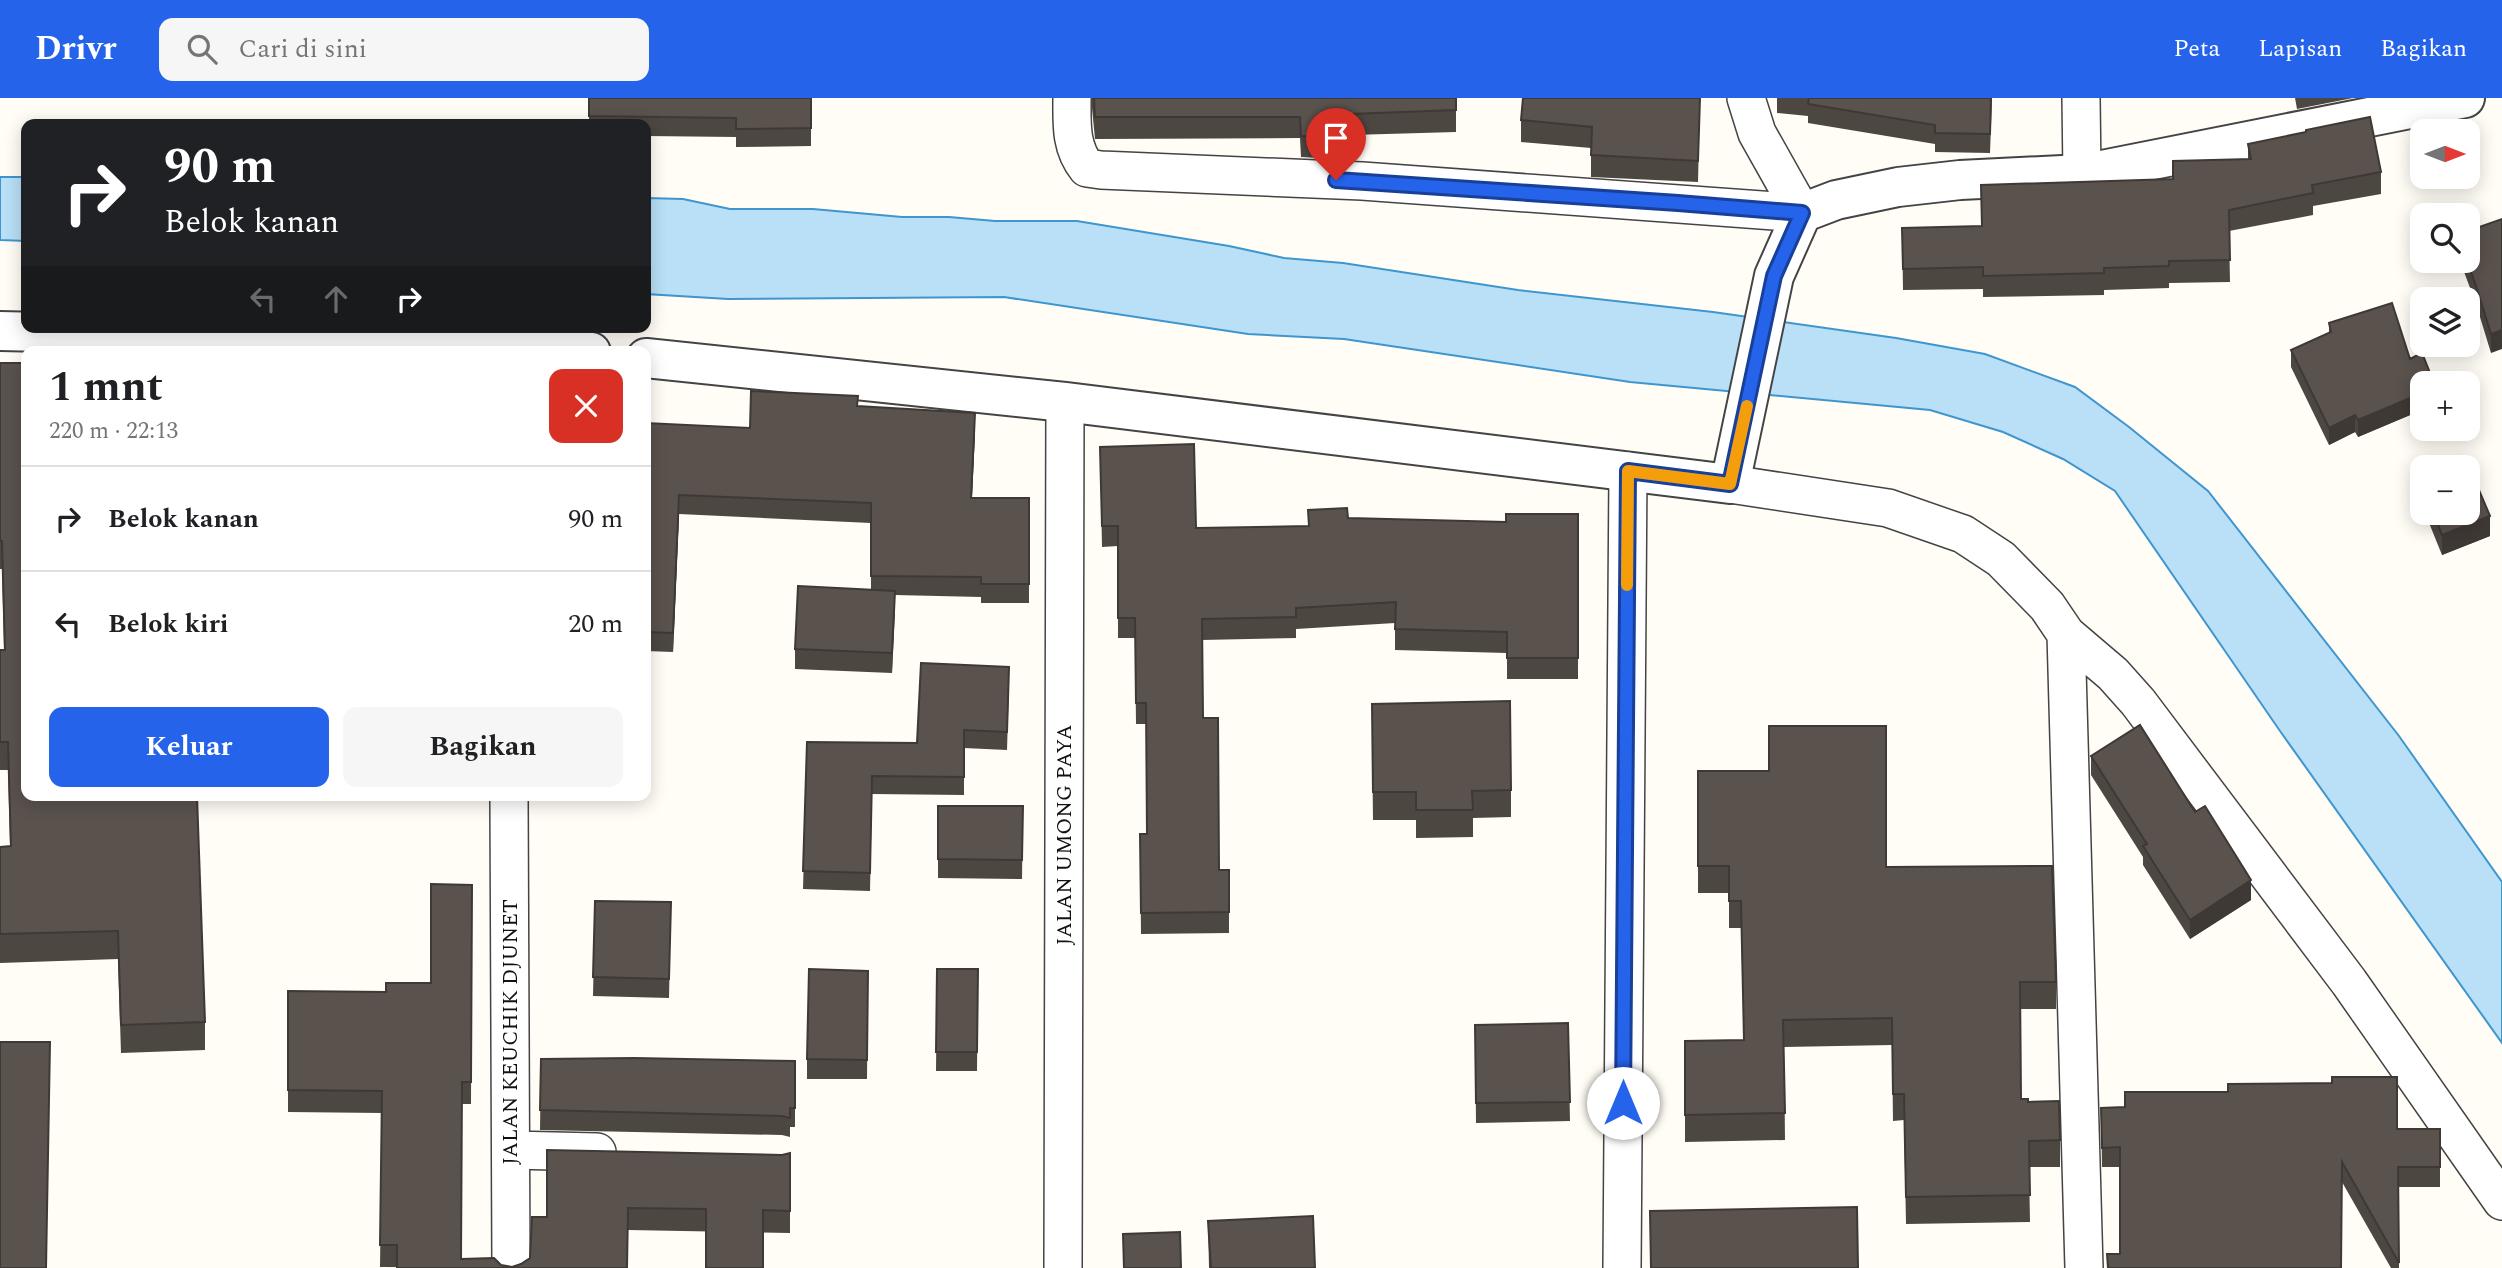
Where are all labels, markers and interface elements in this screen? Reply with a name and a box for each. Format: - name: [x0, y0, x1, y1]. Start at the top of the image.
- search box: [159, 18, 649, 81]
- text: Drivr: [35, 24, 117, 74]
- text: Cari di sini: [239, 29, 367, 69]
- icon: search: [183, 30, 221, 68]
- text: Peta: [2173, 31, 2220, 67]
- text: Lapisan: [2258, 31, 2342, 67]
- text: Bagikan: [2380, 31, 2467, 67]
- pin: [1306, 108, 1366, 180]
- icon: arrive: [1317, 119, 1355, 157]
- north arrow: [2410, 119, 2480, 189]
- map controls: [2410, 119, 2480, 525]
- text: 90 m: [164, 130, 275, 205]
- icon: right: [49, 147, 140, 238]
- text: Belok kanan: [164, 198, 339, 247]
- button: search: [2410, 203, 2480, 273]
- icon: left: [244, 280, 282, 318]
- icon: ahead: [317, 280, 355, 318]
- icon: right: [390, 280, 428, 318]
- button: layers: [2410, 287, 2480, 357]
- text: 1 mnt: [49, 356, 163, 419]
- button: close: [549, 369, 623, 443]
- button: +: [2410, 371, 2480, 441]
- text: 220 m · 22:13: [49, 414, 178, 449]
- button: −: [2410, 455, 2480, 525]
- text: Belok kanan: [108, 499, 259, 539]
- text: 90 m: [568, 499, 623, 539]
- icon: right: [49, 500, 87, 538]
- text: Belok kiri: [108, 604, 228, 644]
- text: 20 m: [568, 604, 623, 644]
- icon: left: [49, 605, 87, 643]
- button: Keluar: [49, 707, 329, 787]
- button: Bagikan: [343, 707, 623, 787]
- street label: JALAN UMONG PAYA: [1049, 724, 1081, 945]
- street label: JALAN KEUCHIK DJUNET: [495, 899, 527, 1165]
- position arrow: [1586, 1066, 1660, 1140]

